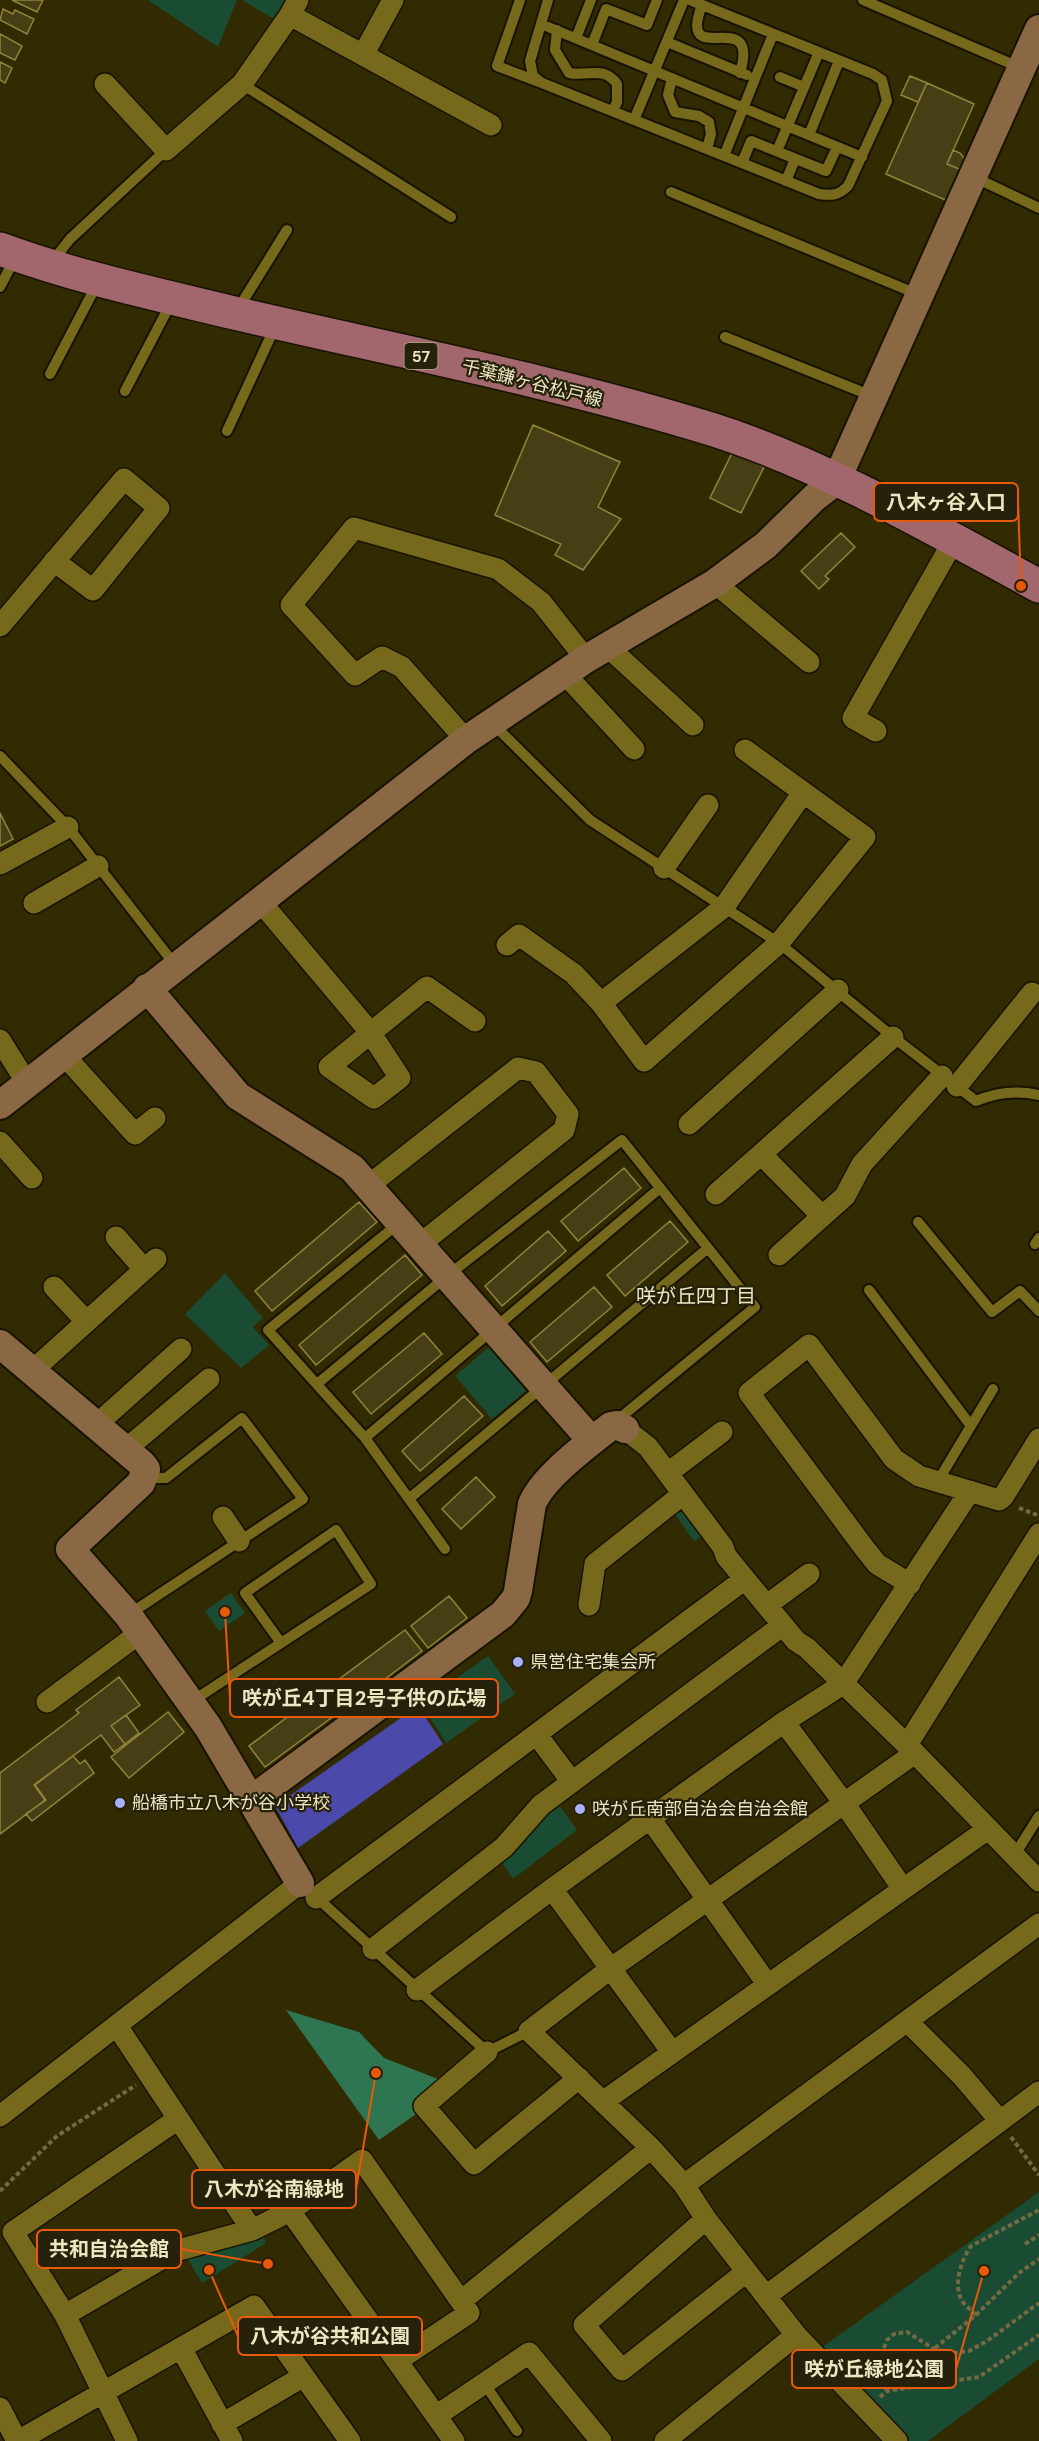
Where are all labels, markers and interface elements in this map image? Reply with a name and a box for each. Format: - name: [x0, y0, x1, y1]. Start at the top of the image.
- road number: 57: [404, 343, 438, 369]
- street label: 千葉鎌ヶ谷松戸線: [459, 354, 605, 412]
- callout: 八木ヶ谷入口: [874, 483, 1018, 521]
- text: 八木ヶ谷入口: [886, 489, 1006, 515]
- district label: 咲が丘四丁目: [636, 1283, 756, 1309]
- place label: 県営住宅集会所: [530, 1650, 656, 1674]
- marker: 県営住宅集会所: [511, 1655, 525, 1669]
- callout: 咲が丘4丁目2号子供の広場: [230, 1679, 498, 1717]
- text: 咲が丘4丁目2号子供の広場: [242, 1685, 486, 1711]
- place label: 船橋市立八木が谷小学校: [132, 1791, 330, 1815]
- marker: 船橋市立八木が谷小学校: [113, 1796, 127, 1810]
- place label: 咲が丘南部自治会自治会館: [592, 1797, 808, 1821]
- marker: 咲が丘南部自治会自治会館: [573, 1802, 587, 1816]
- callout: 八木が谷南緑地: [192, 2170, 356, 2208]
- text: 八木が谷南緑地: [204, 2176, 344, 2202]
- callout: 共和自治会館: [37, 2230, 181, 2268]
- text: 共和自治会館: [49, 2236, 169, 2262]
- callout: 八木が谷共和公園: [238, 2317, 422, 2355]
- text: 八木が谷共和公園: [250, 2323, 410, 2349]
- callout: 咲が丘緑地公園: [792, 2350, 956, 2388]
- text: 咲が丘緑地公園: [804, 2356, 944, 2382]

